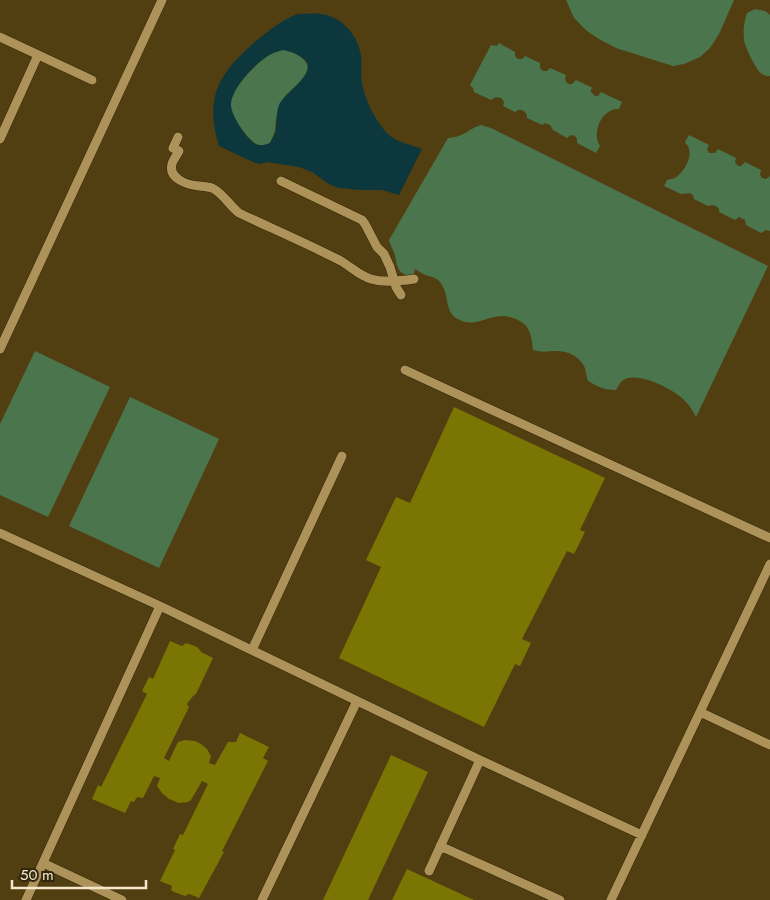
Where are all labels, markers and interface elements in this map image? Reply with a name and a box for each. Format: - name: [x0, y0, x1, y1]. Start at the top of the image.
- scale bar: [12, 858, 146, 890]
- text: 50 m: [20, 864, 54, 886]

